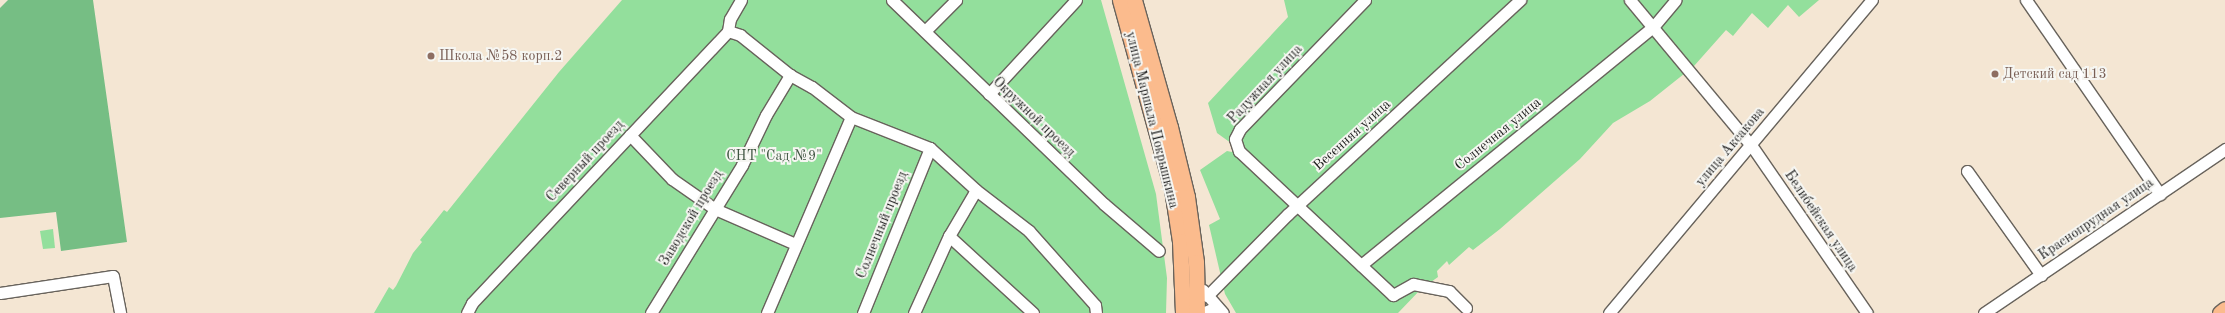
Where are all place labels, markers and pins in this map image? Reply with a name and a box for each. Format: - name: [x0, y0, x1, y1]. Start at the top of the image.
- place label: Школа №58 корп.2: [439, 48, 562, 64]
- marker: Школа №58 корп.2: [426, 51, 436, 61]
- place label: Детский сад 113: [2003, 66, 2107, 82]
- marker: Детский сад 113: [1990, 69, 2000, 79]

